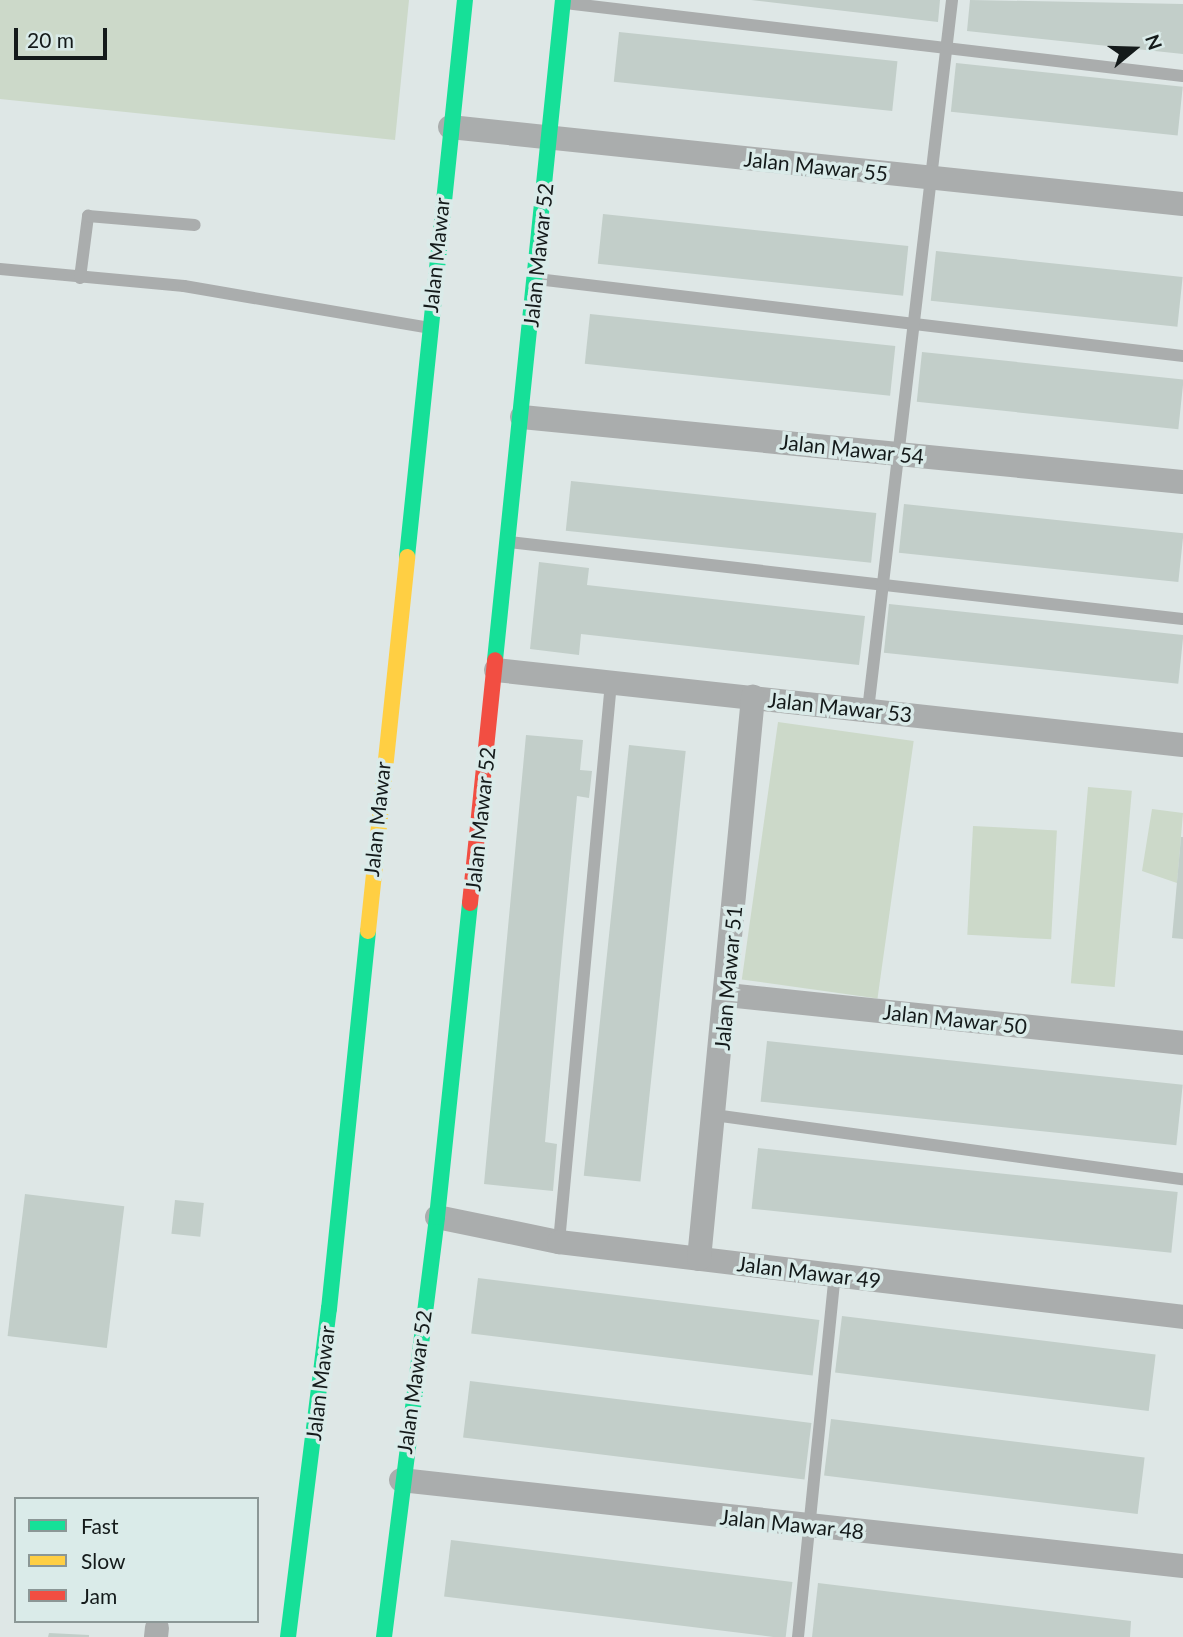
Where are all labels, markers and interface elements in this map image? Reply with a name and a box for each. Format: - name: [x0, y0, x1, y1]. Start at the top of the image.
- scale bar: [18, 14, 110, 58]
- north arrow: [1099, 14, 1169, 84]
- text: 20 m: [27, 27, 74, 52]
- text: N: [1141, 31, 1168, 53]
- street label: Jalan Mawar 55: [743, 146, 889, 186]
- street label: Jalan Mawar 52: [518, 182, 558, 328]
- street label: Jalan Mawar: [417, 196, 455, 314]
- street label: Jalan Mawar 54: [779, 429, 925, 469]
- street label: Jalan Mawar 53: [767, 687, 913, 727]
- street label: Jalan Mawar 52: [460, 746, 500, 892]
- street label: Jalan Mawar: [358, 760, 396, 878]
- street label: Jalan Mawar 51: [709, 905, 747, 1051]
- street label: Jalan Mawar 50: [882, 999, 1028, 1039]
- street label: Jalan Mawar 49: [735, 1251, 883, 1293]
- street label: Jalan Mawar 52: [391, 1308, 437, 1456]
- street label: Jalan Mawar: [300, 1324, 340, 1442]
- legend: [14, 1497, 259, 1623]
- street label: Jalan Mawar 48: [719, 1504, 865, 1544]
- text: Fast: [81, 1513, 118, 1538]
- text: Slow: [81, 1548, 125, 1573]
- text: Jam: [81, 1583, 117, 1608]

